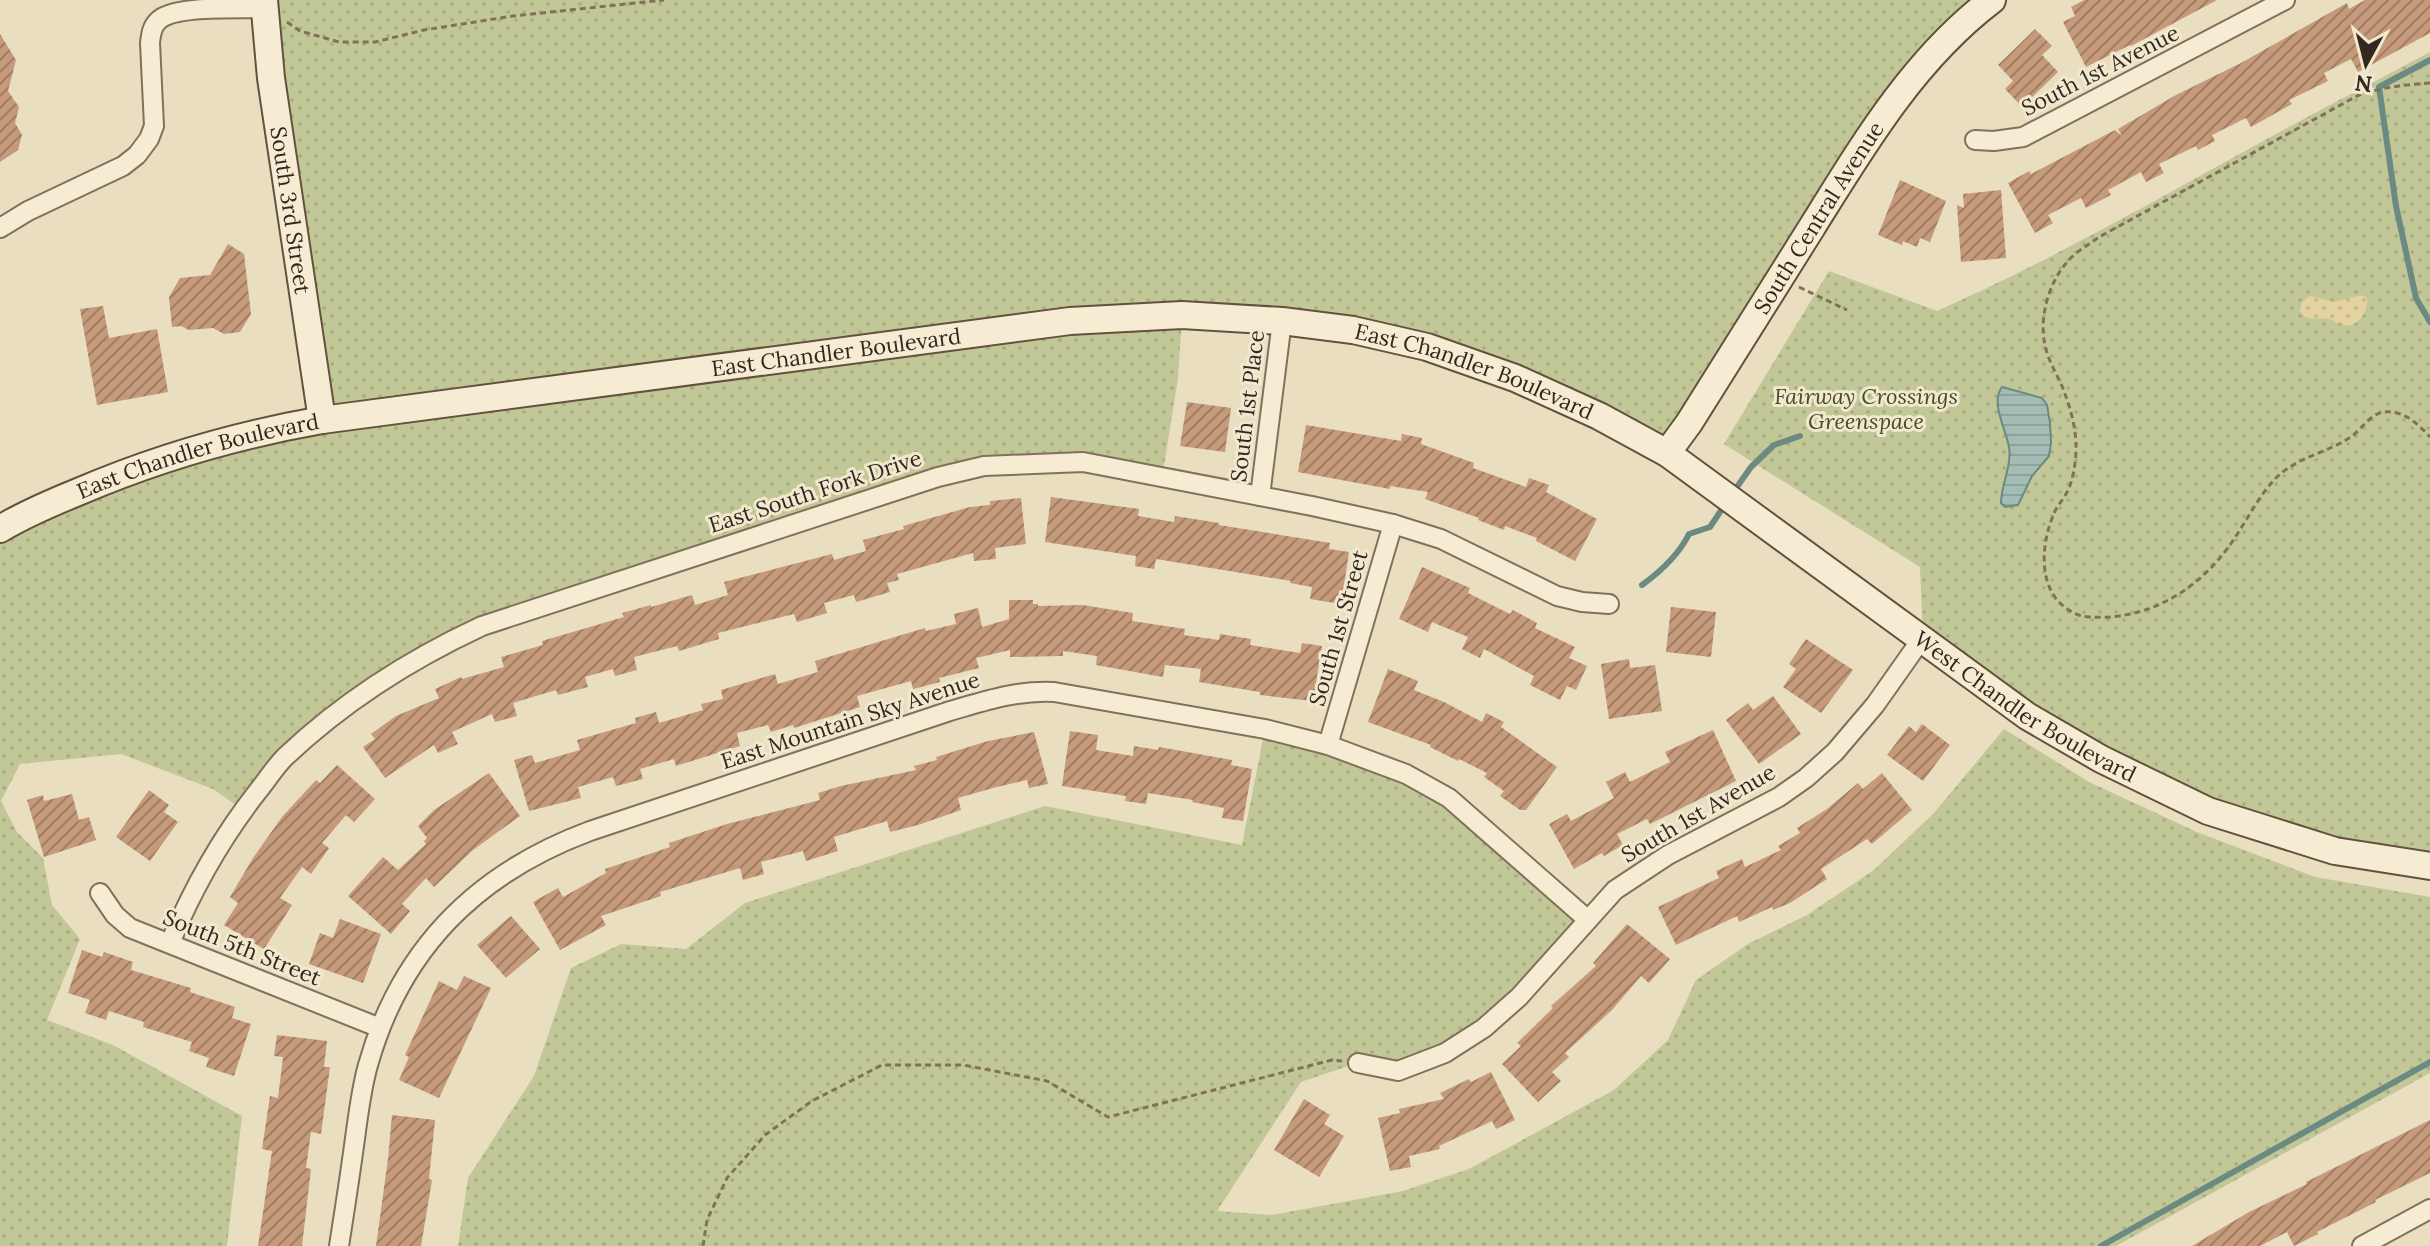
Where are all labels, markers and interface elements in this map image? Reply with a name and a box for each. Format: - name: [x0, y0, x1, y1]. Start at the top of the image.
- street label: South 1st Avenue: [2017, 18, 2184, 122]
- north arrow: [2326, 24, 2406, 104]
- text: N: [2353, 69, 2374, 99]
- street label: South Central Avenue: [1747, 116, 1890, 319]
- street label: South 3rd Street: [264, 125, 317, 296]
- street label: East Chandler Boulevard: [1352, 317, 1598, 426]
- street label: East Chandler Boulevard: [710, 322, 963, 382]
- street label: South 1st Place: [1224, 329, 1270, 483]
- park label: Fairway Crossings Greenspace: [1774, 382, 1958, 435]
- street label: East Chandler Boulevard: [72, 407, 321, 505]
- street label: East South Fork Drive: [705, 443, 925, 539]
- street label: South 1st Street: [1302, 546, 1374, 709]
- street label: West Chandler Boulevard: [1909, 624, 2141, 788]
- street label: East Mountain Sky Avenue: [717, 665, 983, 775]
- street label: South 1st Avenue: [1616, 758, 1780, 868]
- street label: South 5th Street: [159, 903, 325, 992]

